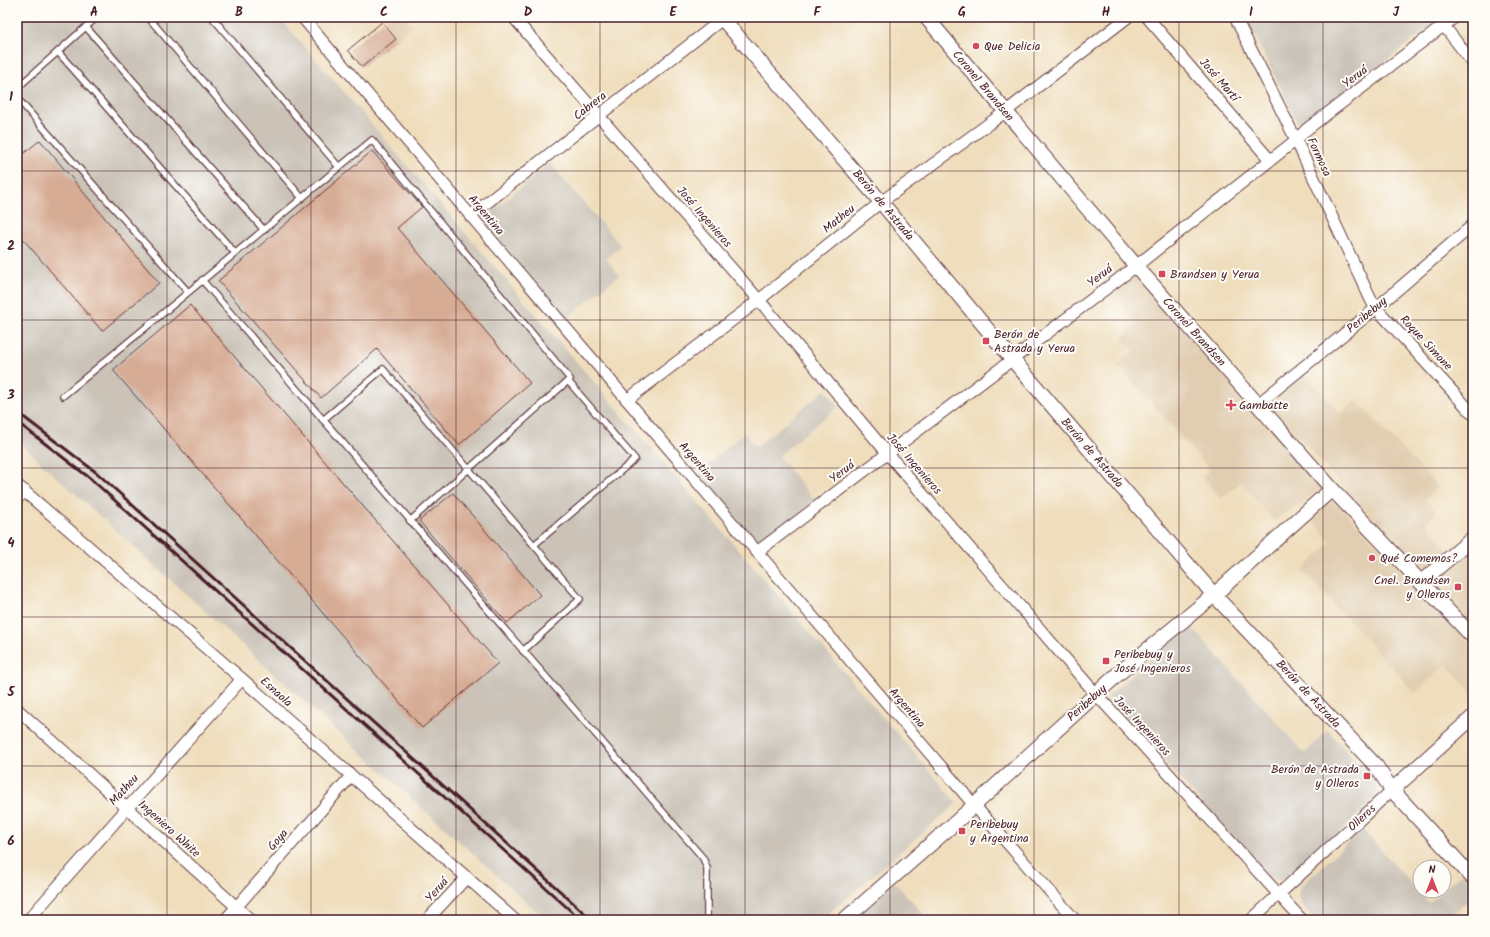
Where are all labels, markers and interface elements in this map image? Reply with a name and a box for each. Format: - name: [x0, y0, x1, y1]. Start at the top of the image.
- text: A: [90, 2, 98, 23]
- text: B: [235, 2, 243, 23]
- text: C: [380, 2, 388, 23]
- text: D: [524, 2, 533, 23]
- text: E: [669, 2, 677, 23]
- text: F: [813, 2, 821, 23]
- text: G: [958, 2, 966, 23]
- text: H: [1102, 2, 1111, 23]
- text: I: [1249, 2, 1253, 23]
- text: J: [1393, 2, 1400, 23]
- place label: Que Delicia: [984, 37, 1041, 56]
- marker: Que Delicia: [971, 41, 981, 51]
- street label: Coronel Brandsen: [947, 46, 1019, 126]
- street label: José Martí: [1195, 54, 1245, 108]
- street label: Yeruá: [1338, 60, 1373, 93]
- text: 1: [9, 87, 13, 108]
- street label: Cabrera: [569, 87, 611, 125]
- street label: Formosa: [1302, 134, 1337, 180]
- street label: Berón de Astrada: [847, 165, 919, 245]
- street label: José Ingenieros: [672, 182, 736, 252]
- street label: Argentina: [463, 190, 509, 240]
- street label: Matheu: [819, 200, 860, 238]
- text: 2: [7, 236, 15, 257]
- street label: Yeruá: [1083, 259, 1118, 292]
- place label: Brandsen y Yerua: [1170, 265, 1260, 284]
- marker: Brandsen y Yerua: [1157, 269, 1167, 279]
- street label: Peribebuy: [1342, 292, 1392, 338]
- street label: Coronel Brandsen: [1157, 293, 1231, 371]
- street label: Roque Simone: [1395, 311, 1457, 376]
- place label: Berón de Astrada y Yerua: [994, 325, 1076, 358]
- marker: Berón de Astrada y Yerua: [981, 336, 991, 346]
- text: 3: [6, 385, 15, 406]
- place label: Gambatte: [1239, 396, 1289, 415]
- marker: Gambatte: [1226, 400, 1236, 410]
- street label: Berón de Astrada: [1056, 414, 1128, 493]
- street label: José Ingenieros: [882, 429, 946, 499]
- street label: Argentina: [674, 438, 720, 487]
- street label: Yeruá: [825, 455, 860, 488]
- text: 4: [7, 533, 15, 554]
- place label: Qué Comemos?: [1380, 549, 1457, 568]
- marker: Qué Comemos?: [1367, 553, 1377, 563]
- place label: Cnel. Brandsen y Olleros: [1374, 571, 1450, 604]
- marker: Cnel. Brandsen y Olleros: [1453, 582, 1463, 592]
- place label: Peribebuy y José Ingenieros: [1114, 645, 1191, 678]
- street label: Berón de Astrada: [1271, 655, 1345, 733]
- marker: Peribebuy y José Ingenieros: [1101, 656, 1111, 666]
- street label: Esnaola: [255, 672, 297, 712]
- street label: Peribebuy: [1063, 680, 1112, 726]
- text: 5: [7, 682, 16, 703]
- street label: Argentina: [884, 684, 930, 733]
- street label: José Ingenieros: [1109, 692, 1175, 760]
- place label: Berón de Astrada y Olleros: [1271, 760, 1359, 793]
- street label: Matheu: [104, 770, 144, 810]
- marker: Berón de Astrada y Olleros: [1362, 771, 1372, 781]
- street label: Ingeniero White: [133, 796, 205, 863]
- street label: Olleros: [1343, 800, 1381, 836]
- place label: Peribebuy y Argentina: [969, 815, 1029, 848]
- street label: Goya: [263, 824, 293, 855]
- marker: Peribebuy y Argentina: [957, 826, 967, 836]
- text: 6: [7, 831, 15, 852]
- north arrow: [1412, 859, 1452, 899]
- text: N: [1429, 861, 1436, 879]
- street label: Yeruá: [421, 872, 454, 907]

